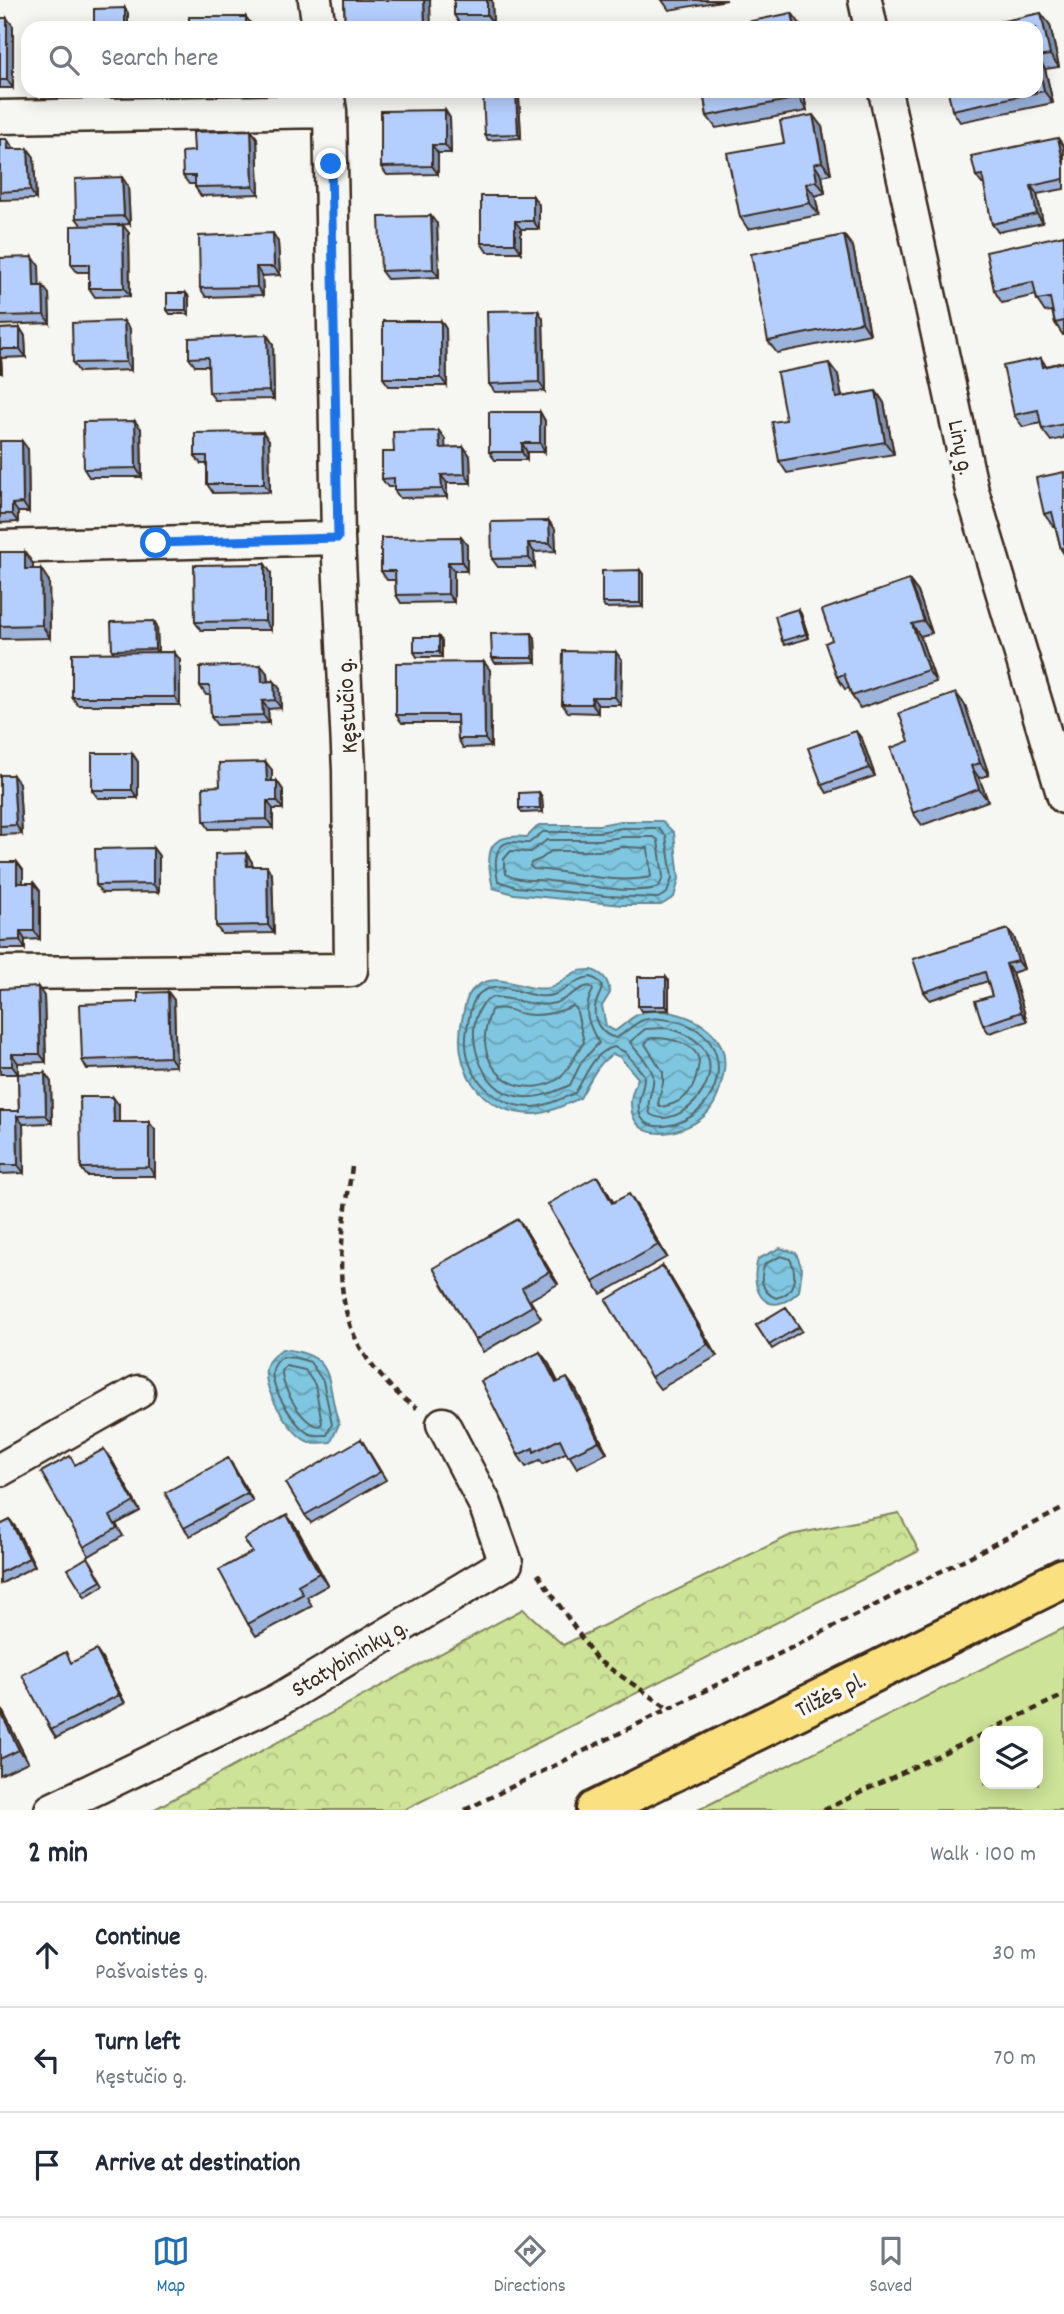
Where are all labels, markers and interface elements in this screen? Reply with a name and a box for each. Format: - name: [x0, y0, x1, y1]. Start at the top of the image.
- search box: [21, 21, 1043, 98]
- icon: search: [45, 41, 83, 79]
- text: Search here: [101, 41, 219, 78]
- route end: [315, 148, 346, 179]
- street label: Linų g.: [937, 417, 981, 478]
- route start: [140, 527, 171, 558]
- street label: Kęstučio g.: [330, 657, 368, 755]
- street label: Statybininkų g.: [286, 1611, 415, 1708]
- street label: Tilžės pl.: [790, 1665, 872, 1728]
- map controls: [980, 1726, 1043, 1789]
- button: layers: [980, 1726, 1043, 1789]
- text: 2 min: [28, 1834, 88, 1877]
- text: Walk · 100 m: [930, 1839, 1036, 1872]
- text: Continue: [95, 1920, 180, 1957]
- icon: ahead: [28, 1936, 66, 1974]
- text: 30 m: [992, 1938, 1036, 1971]
- text: Pašvaistės g.: [95, 1957, 208, 1990]
- text: Turn left: [95, 2025, 181, 2062]
- icon: left: [28, 2041, 66, 2079]
- text: 70 m: [994, 2043, 1036, 2076]
- text: Kęstučio g.: [95, 2062, 187, 2095]
- icon: arrive: [28, 2146, 66, 2184]
- text: Arrive at destination: [95, 2146, 300, 2183]
- tab: Map: [152, 2232, 190, 2301]
- tab: Directions: [494, 2232, 566, 2301]
- tab: Saved: [870, 2232, 912, 2301]

